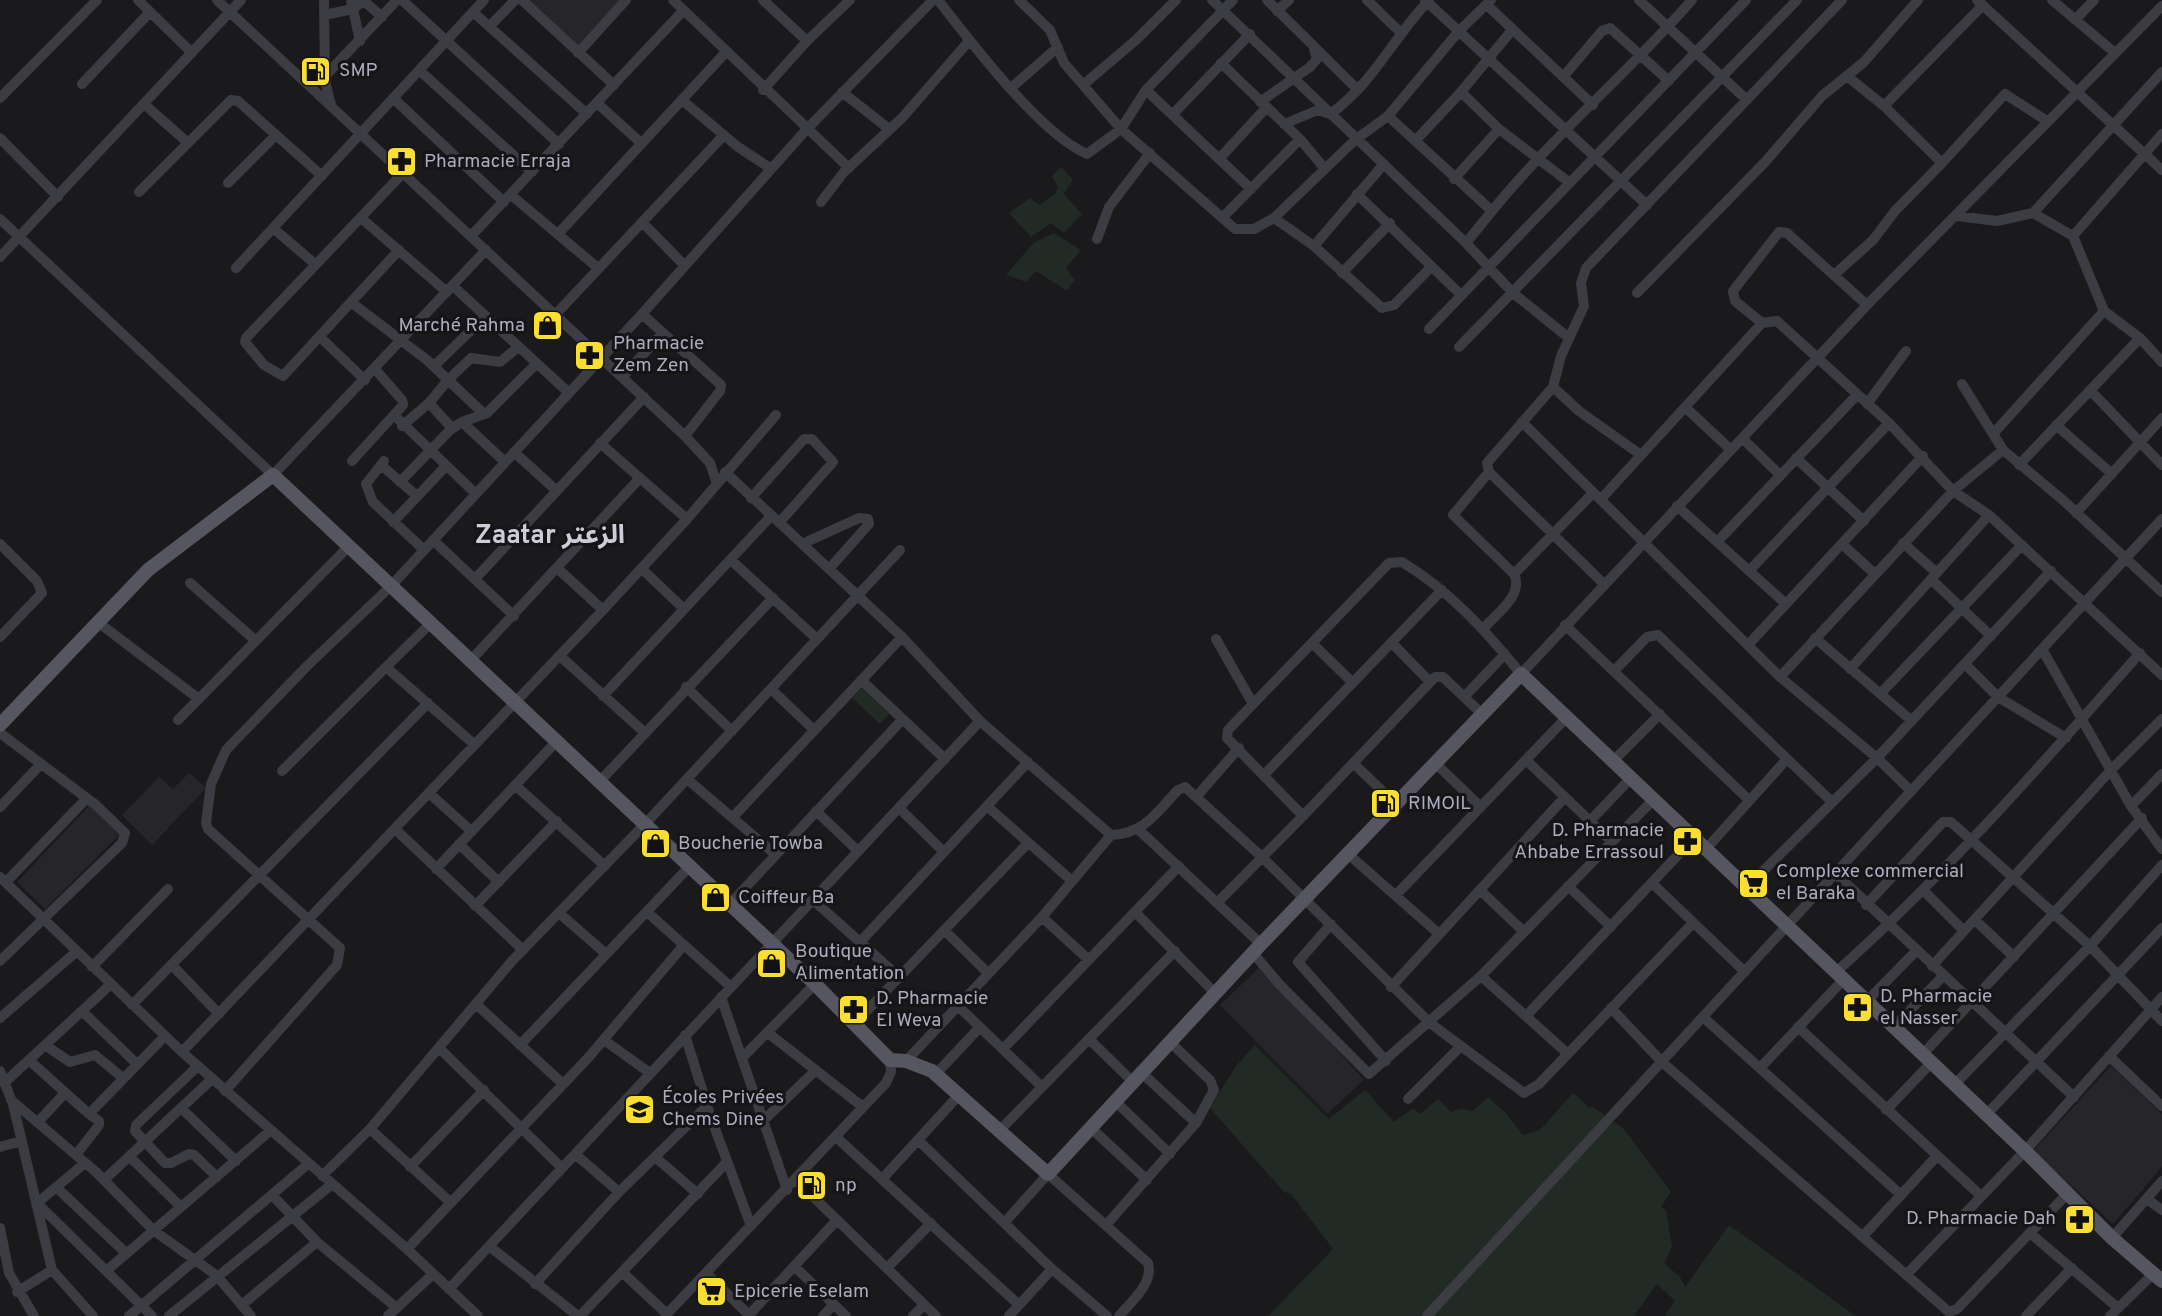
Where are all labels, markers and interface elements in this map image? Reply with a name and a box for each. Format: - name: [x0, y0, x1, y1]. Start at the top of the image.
- fuel station icon: SMP: [299, 54, 333, 88]
- place label: SMP: [339, 59, 378, 83]
- pharmacy icon: Pharmacie Erraja: [384, 145, 418, 179]
- place label: Pharmacie Erraja: [424, 150, 571, 174]
- shop icon: Marché Rahma: [531, 309, 565, 343]
- place label: Marché Rahma: [398, 314, 525, 338]
- place label: Pharmacie Zem Zen: [613, 332, 704, 378]
- pharmacy icon: Pharmacie Zem Zen: [573, 338, 607, 372]
- district label: Zaatar الزعتر: [475, 520, 625, 553]
- fuel station icon: RIMOIL: [1368, 787, 1402, 821]
- place label: RIMOIL: [1408, 792, 1471, 816]
- place label: D. Pharmacie Ahbabe Errassoul: [1514, 819, 1664, 865]
- pharmacy icon: D. Pharmacie Ahbabe Errassoul: [1670, 825, 1704, 859]
- shop icon: Boucherie Towba: [638, 827, 672, 861]
- place label: Boucherie Towba: [678, 832, 823, 856]
- place label: Complexe commercial el Baraka: [1776, 860, 1964, 906]
- supermarket icon: Complexe commercial el Baraka: [1736, 866, 1770, 900]
- shop icon: Coiffeur Ba: [698, 881, 732, 915]
- place label: Coiffeur Ba: [738, 886, 834, 910]
- place label: Boutique Alimentation: [795, 940, 904, 986]
- shop icon: Boutique Alimentation: [755, 946, 789, 980]
- place label: D. Pharmacie el Nasser: [1880, 985, 1992, 1031]
- place label: D. Pharmacie El Weva: [876, 987, 988, 1033]
- pharmacy icon: D. Pharmacie el Nasser: [1840, 991, 1874, 1025]
- pharmacy icon: D. Pharmacie El Weva: [836, 993, 870, 1027]
- place label: Écoles Privées Chems Dine: [662, 1085, 784, 1132]
- school or university icon: Écoles Privées Chems Dine: [622, 1092, 656, 1126]
- fuel station icon: np: [795, 1169, 829, 1203]
- place label: np: [835, 1174, 857, 1198]
- pharmacy icon: D. Pharmacie Dah: [2062, 1202, 2096, 1236]
- place label: D. Pharmacie Dah: [1906, 1207, 2056, 1231]
- supermarket icon: Epicerie Eselam: [694, 1275, 728, 1309]
- place label: Epicerie Eselam: [734, 1280, 869, 1304]

